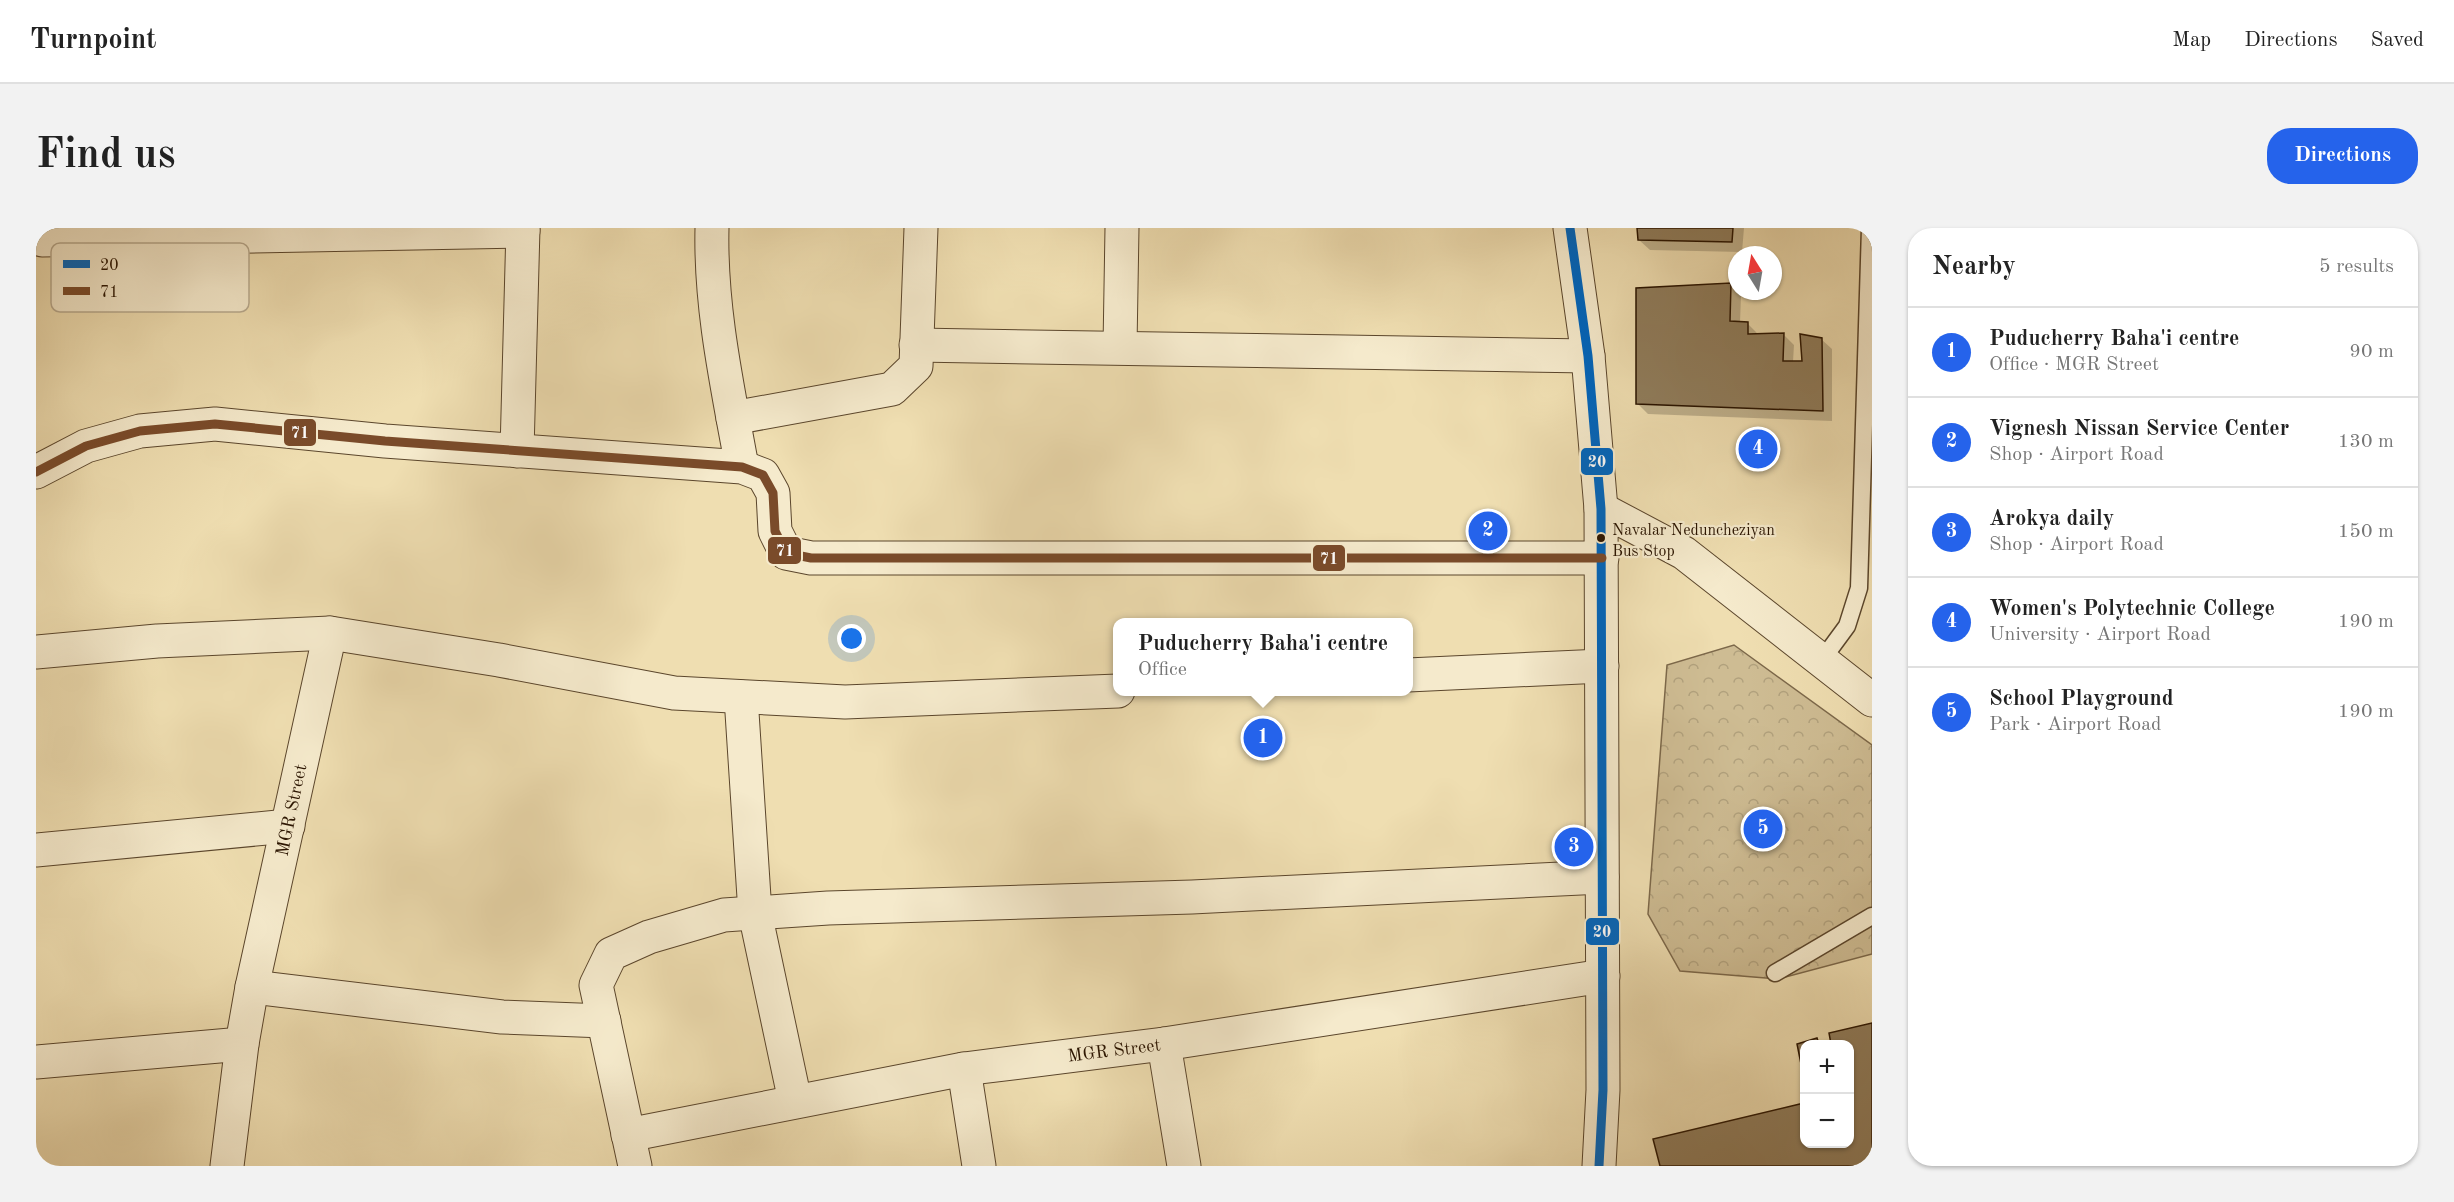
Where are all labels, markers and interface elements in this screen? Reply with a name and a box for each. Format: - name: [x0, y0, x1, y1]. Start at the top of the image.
- text: Turnpoint: [30, 27, 157, 55]
- text: Map: [2172, 30, 2211, 51]
- text: Directions: [2244, 30, 2338, 51]
- text: Saved: [2371, 30, 2424, 51]
- button: Directions: [2267, 128, 2418, 184]
- text: Find us: [36, 135, 175, 177]
- legend: [51, 243, 249, 312]
- north arrow: [1728, 246, 1782, 300]
- text: Nearby: [1932, 254, 2016, 280]
- text: 5 results: [2319, 257, 2394, 277]
- text: 20: [100, 258, 119, 274]
- text: 71: [100, 285, 119, 301]
- text: Puducherry Baha'i centre: [1989, 328, 2239, 350]
- text: 1: [1946, 342, 1957, 362]
- text: 90 m: [2349, 342, 2394, 362]
- text: Office · MGR Street: [1989, 355, 2159, 375]
- line badge: 71: [283, 418, 317, 447]
- text: Vignesh Nissan Service Center: [1989, 418, 2289, 440]
- text: 71: [291, 426, 309, 442]
- pin: 4: [1738, 426, 1778, 472]
- text: 2: [1946, 432, 1957, 452]
- text: 130 m: [2338, 432, 2394, 452]
- text: Shop · Airport Road: [1989, 445, 2164, 465]
- line badge: 20: [1580, 447, 1614, 476]
- text: 20: [1588, 455, 1606, 471]
- pin: 2: [1468, 508, 1508, 554]
- text: Arokya daily: [1989, 508, 2114, 530]
- text: 3: [1946, 522, 1957, 542]
- text: 150 m: [2338, 522, 2394, 542]
- place label: Navalar Neduncheziyan Bus Stop: [1612, 523, 1775, 560]
- marker: Navalar Neduncheziyan Bus Stop: [1595, 532, 1607, 544]
- text: Shop · Airport Road: [1989, 535, 2164, 555]
- line badge: 71: [767, 536, 802, 565]
- text: 71: [776, 544, 794, 560]
- line badge: 71: [1312, 544, 1346, 572]
- text: 71: [1320, 552, 1338, 568]
- text: Women's Polytechnic College: [1989, 598, 2275, 620]
- text: 4: [1946, 612, 1957, 632]
- text: 190 m: [2338, 612, 2394, 632]
- popup: [1113, 618, 1413, 696]
- your location: [837, 624, 866, 653]
- text: University · Airport Road: [1989, 625, 2211, 645]
- text: Puducherry Baha'i centre: [1138, 633, 1388, 655]
- text: Office: [1138, 660, 1187, 680]
- text: School Playground: [1989, 688, 2174, 710]
- text: 5: [1946, 702, 1957, 722]
- text: 190 m: [2338, 702, 2394, 722]
- text: Park · Airport Road: [1989, 715, 2162, 735]
- pin: 1: [1244, 716, 1282, 760]
- street label: MGR Street: [273, 763, 311, 858]
- pin: 5: [1744, 806, 1782, 852]
- pin: 3: [1554, 824, 1594, 870]
- line badge: 20: [1585, 917, 1620, 946]
- text: 20: [1593, 925, 1611, 941]
- street label: MGR Street: [1067, 1036, 1162, 1066]
- map controls: [1800, 1040, 1854, 1148]
- button: +: [1800, 1040, 1854, 1094]
- button: −: [1800, 1094, 1854, 1148]

